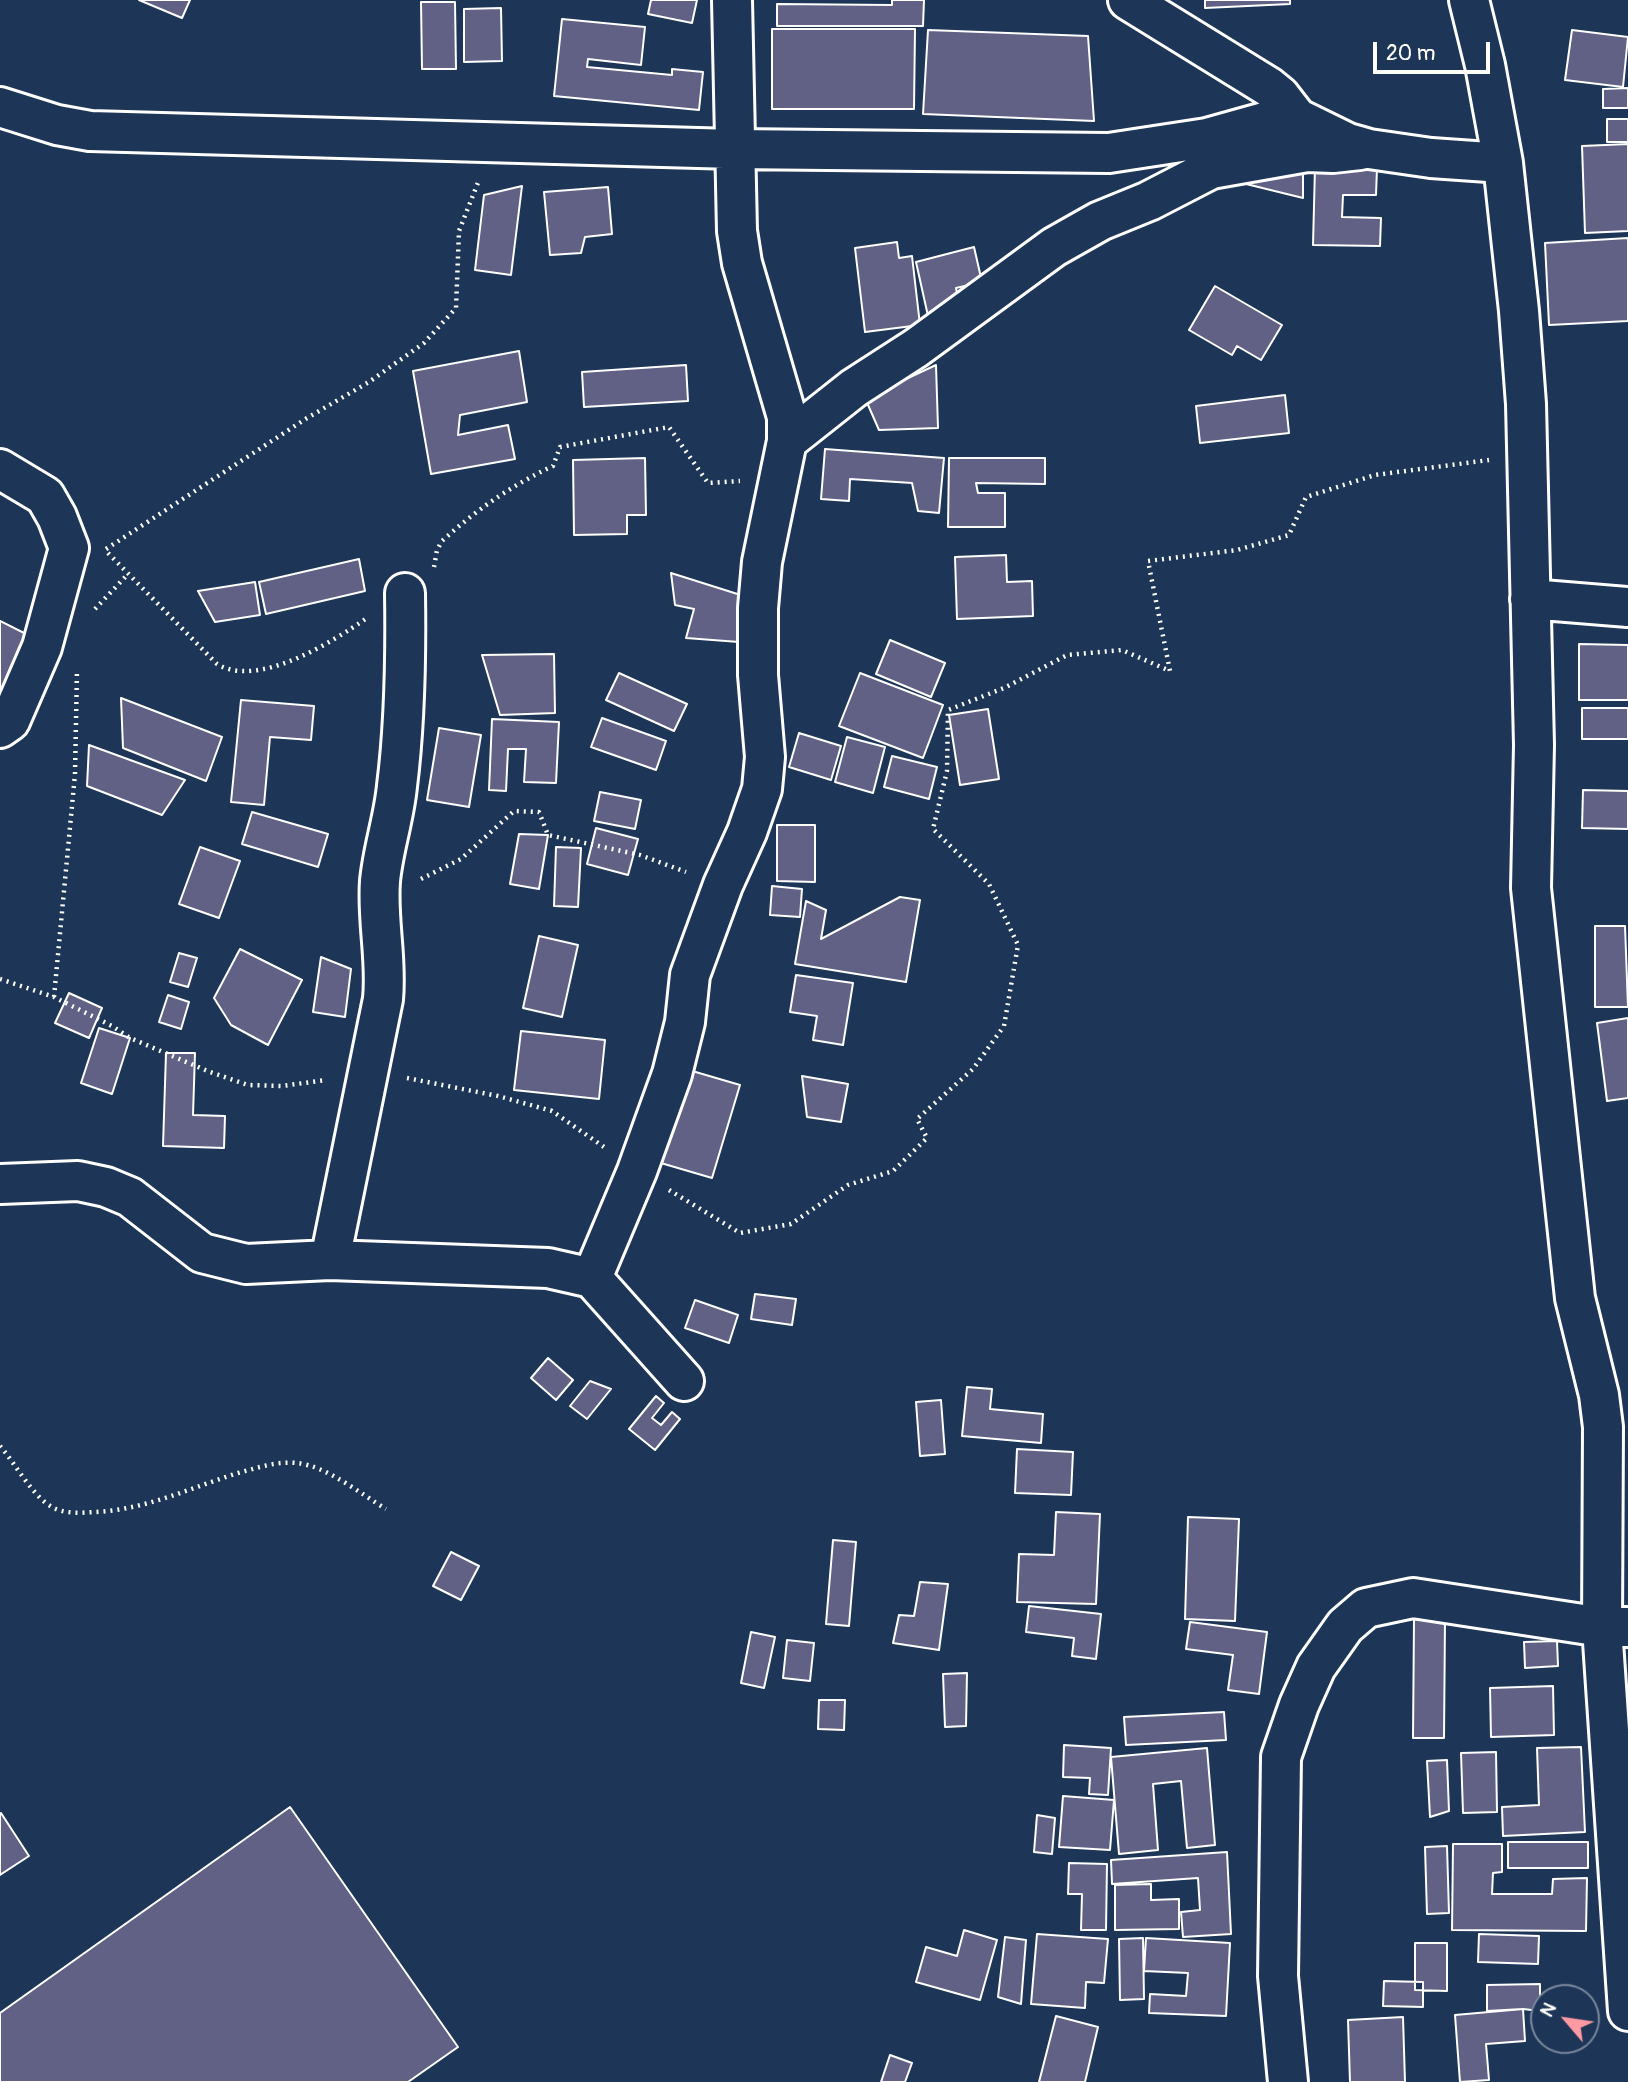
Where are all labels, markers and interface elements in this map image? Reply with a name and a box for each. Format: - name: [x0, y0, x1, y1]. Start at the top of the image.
- scale bar: [1376, 28, 1493, 72]
- text: 20 m: [1386, 40, 1435, 67]
- north arrow: [1530, 1984, 1600, 2054]
- text: N: [1535, 1998, 1562, 2021]

